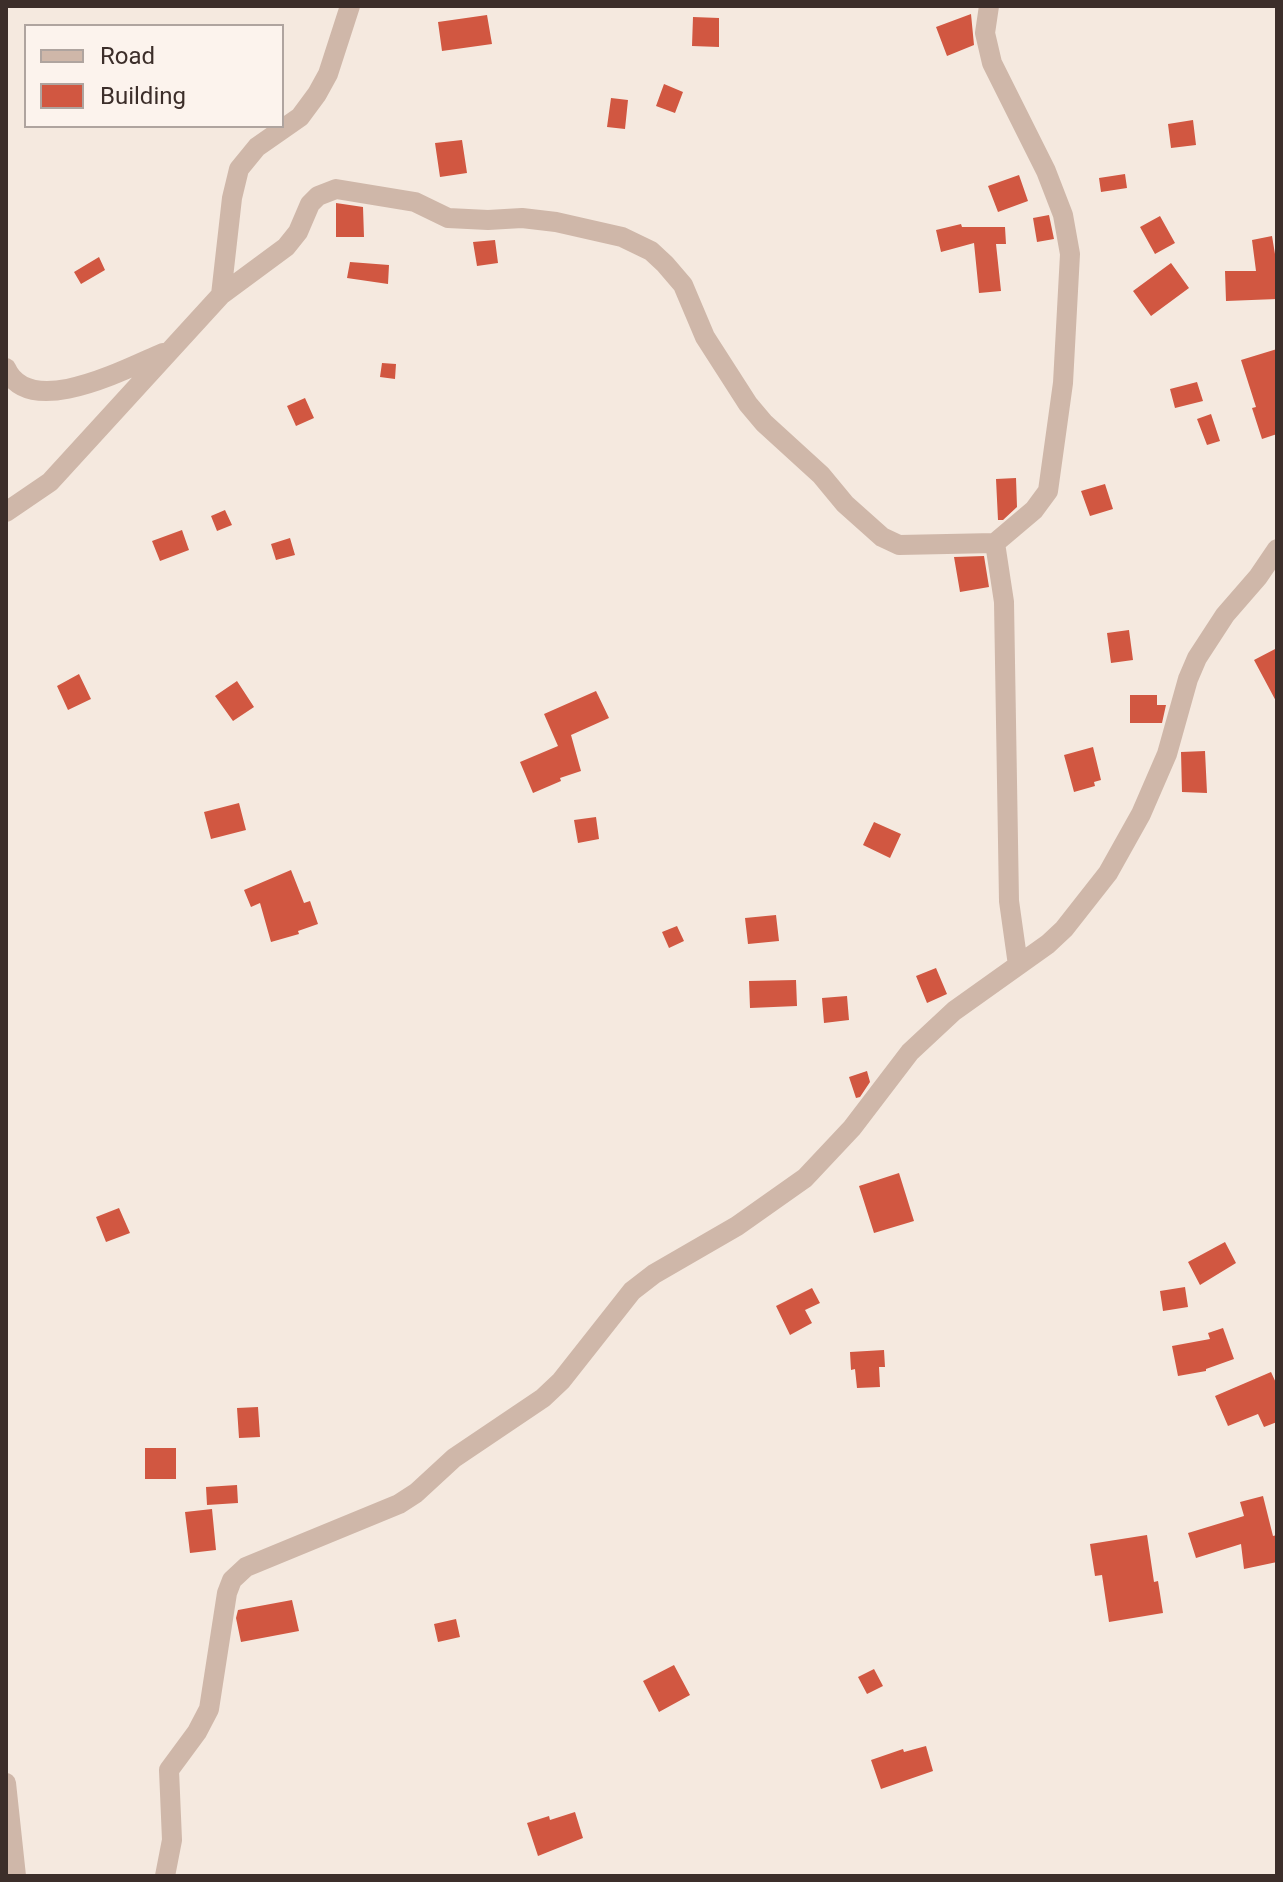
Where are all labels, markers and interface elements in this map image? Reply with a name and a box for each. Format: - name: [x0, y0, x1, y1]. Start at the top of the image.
- legend: [24, 24, 284, 128]
- text: Road: [100, 42, 155, 70]
- text: Building: [100, 82, 186, 110]

